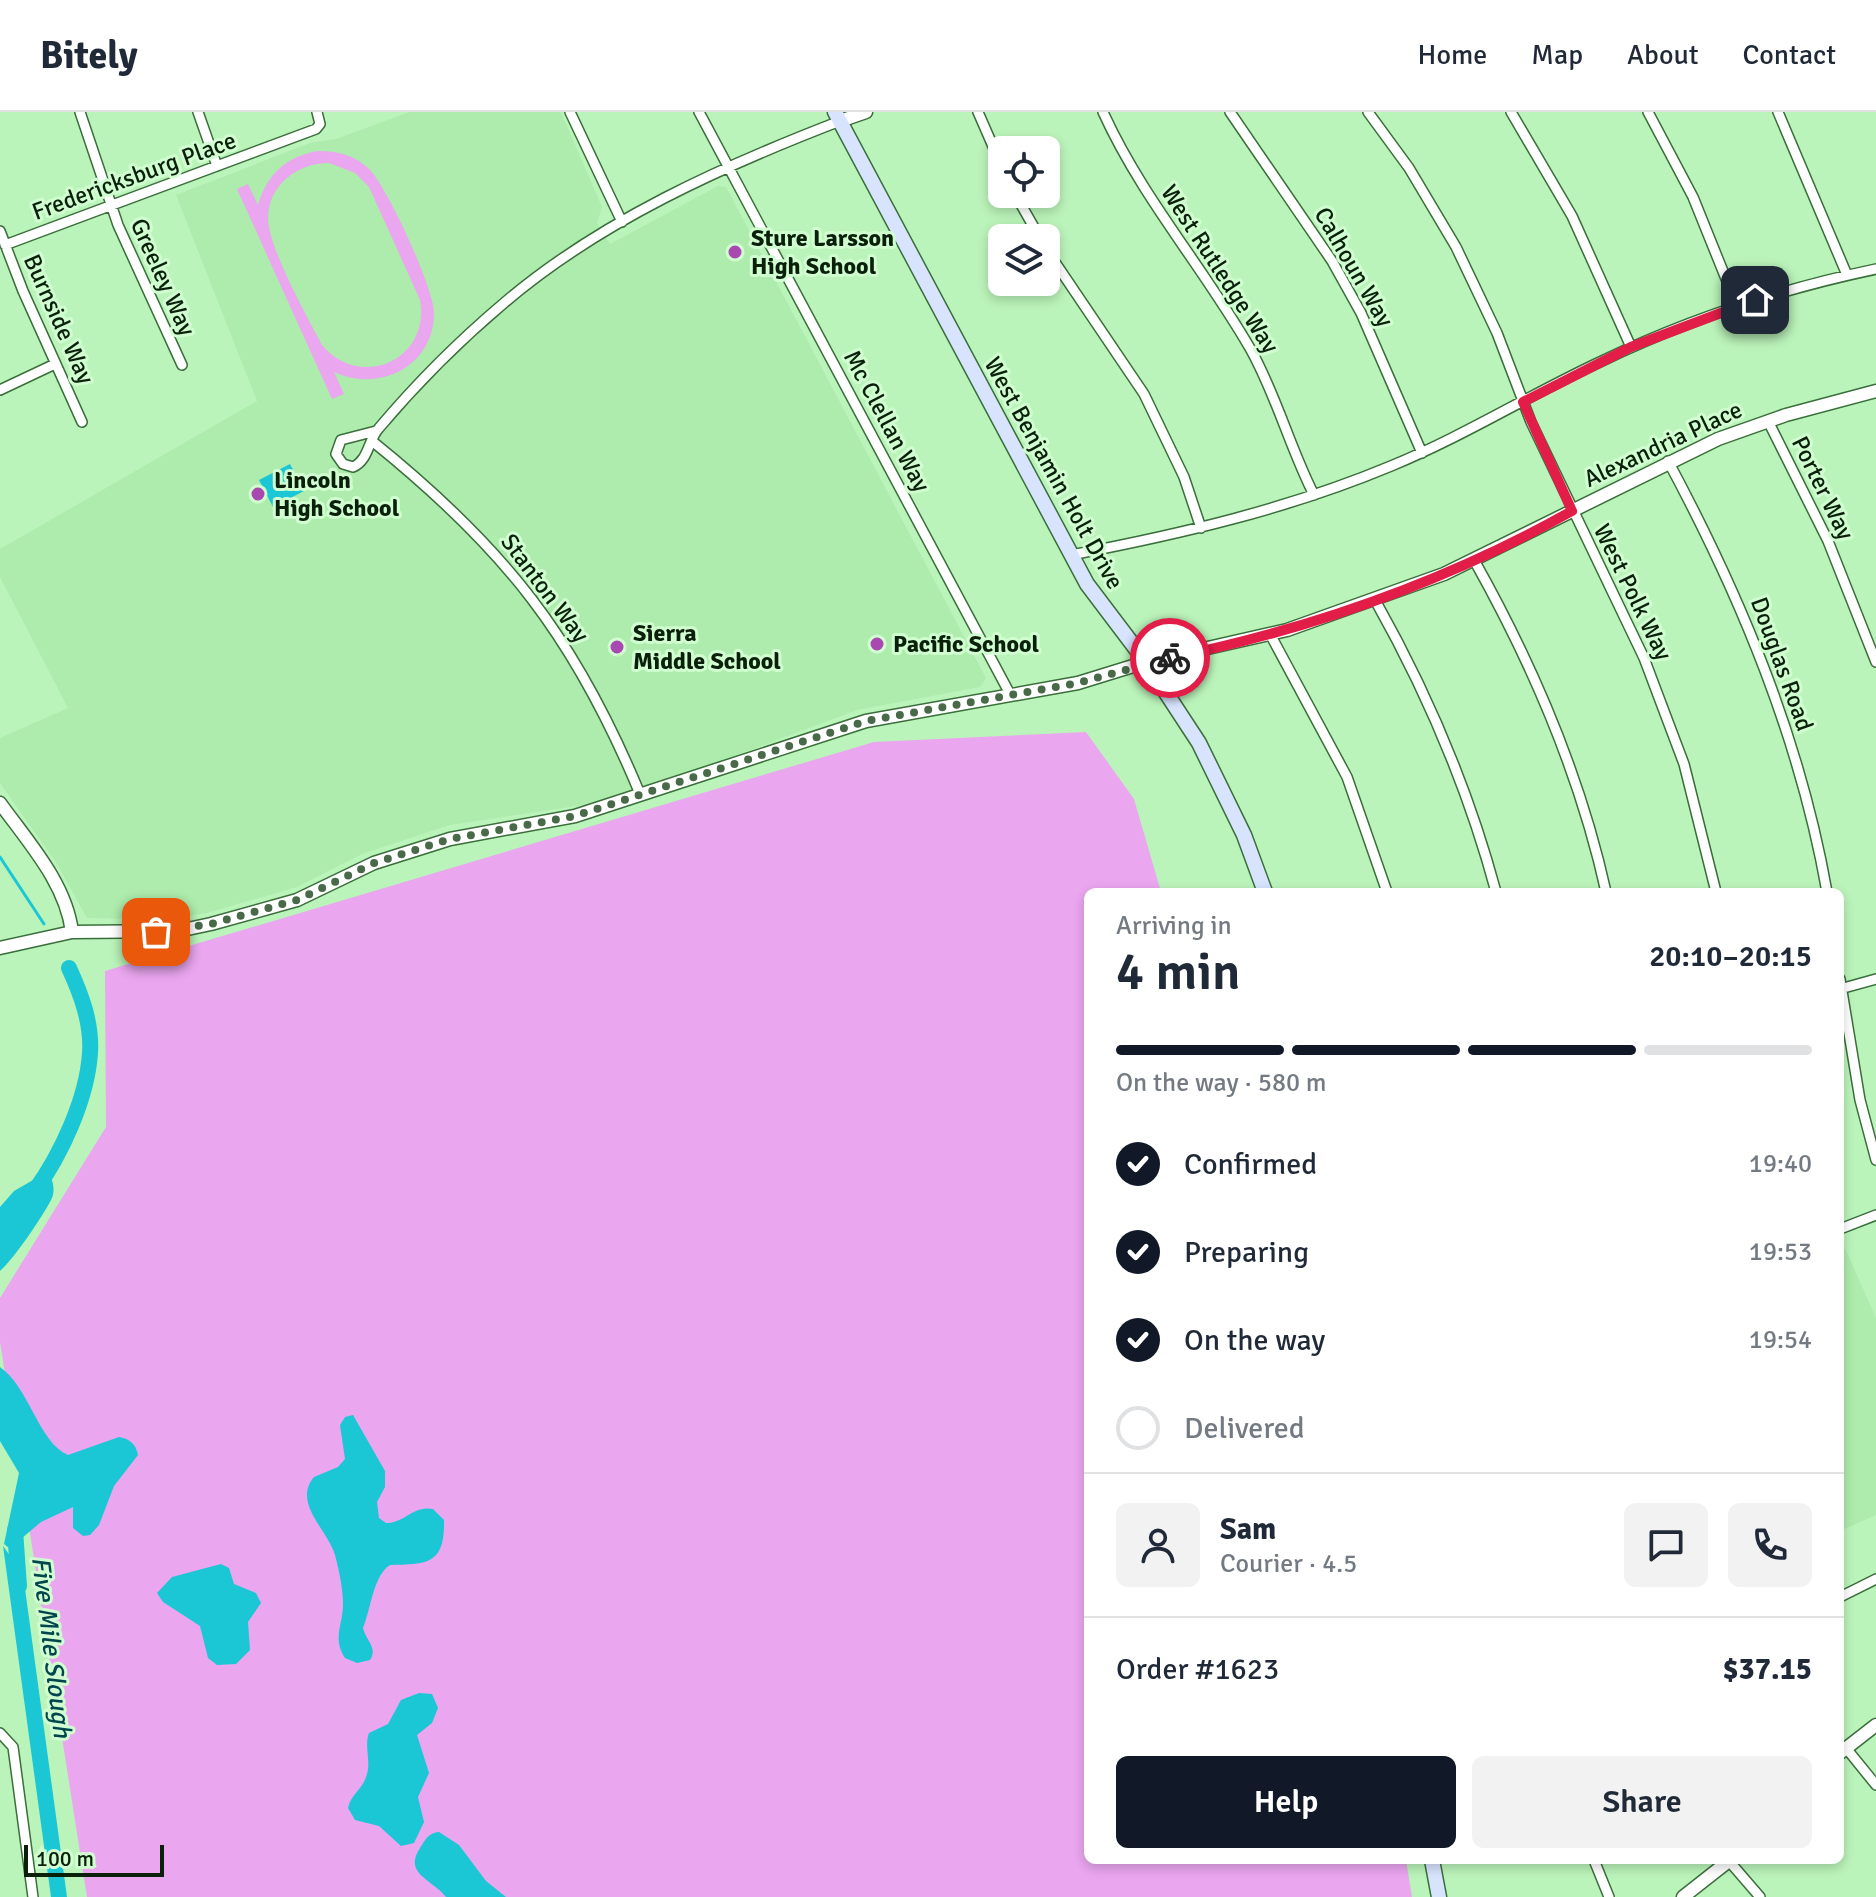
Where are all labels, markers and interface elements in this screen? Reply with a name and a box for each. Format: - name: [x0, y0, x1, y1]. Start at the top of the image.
- text: Bitely: [40, 32, 138, 79]
- text: Home: [1418, 38, 1487, 72]
- text: Map: [1531, 38, 1583, 72]
- text: About: [1627, 38, 1699, 72]
- text: Contact: [1743, 38, 1836, 72]
- street label: Fredericksburg Place: [28, 125, 240, 227]
- map controls: [988, 136, 1060, 296]
- button: locate: [988, 136, 1060, 208]
- street label: West Rutledge Way: [1154, 179, 1286, 359]
- street label: Calhoun Way: [1308, 202, 1400, 332]
- street label: Greeley Way: [124, 214, 202, 340]
- place label: Sture Larsson High School: [751, 223, 894, 281]
- button: layers: [988, 224, 1060, 296]
- marker: Sture Larsson High School: [726, 243, 744, 261]
- street label: Burnside Way: [17, 249, 101, 389]
- pin: [1721, 266, 1789, 334]
- icon: home: [1733, 278, 1777, 322]
- street label: Mc Clellan Way: [837, 345, 937, 497]
- street label: West Benjamin Holt Drive: [978, 352, 1130, 594]
- street label: Alexandria Place: [1579, 394, 1747, 494]
- street label: Porter Way: [1785, 431, 1861, 545]
- place label: Lincoln High School: [274, 465, 400, 523]
- marker: Lincoln High School: [249, 485, 267, 503]
- street label: West Polk Way: [1587, 519, 1679, 665]
- street label: Stanton Way: [494, 528, 596, 648]
- street label: Douglas Road: [1744, 593, 1820, 735]
- place label: Sierra Middle School: [633, 618, 781, 676]
- courier: [1130, 618, 1210, 698]
- place label: Pacific School: [893, 629, 1040, 659]
- marker: Pacific School: [868, 635, 886, 653]
- icon: bike: [1148, 636, 1192, 680]
- marker: Sierra Middle School: [608, 638, 626, 656]
- pin: [122, 898, 190, 966]
- icon: bag: [134, 910, 178, 954]
- text: Arriving in: [1116, 910, 1232, 942]
- text: 20:10–20:15: [1649, 938, 1812, 975]
- text: 4 min: [1116, 940, 1241, 1004]
- text: On the way · 580 m: [1116, 1067, 1326, 1099]
- icon: check: [1116, 1142, 1160, 1186]
- text: Confirmed: [1184, 1146, 1317, 1183]
- text: 19:40: [1749, 1148, 1812, 1180]
- icon: check: [1116, 1230, 1160, 1274]
- text: Preparing: [1184, 1234, 1309, 1271]
- text: 19:53: [1749, 1236, 1812, 1268]
- icon: check: [1116, 1318, 1160, 1362]
- text: On the way: [1184, 1322, 1325, 1359]
- text: 19:54: [1749, 1324, 1812, 1356]
- text: Delivered: [1184, 1410, 1305, 1447]
- button: person: [1116, 1503, 1200, 1587]
- button: chat: [1624, 1503, 1708, 1587]
- button: phone: [1728, 1503, 1812, 1587]
- text: Sam: [1220, 1511, 1276, 1548]
- text: Courier · 4.5: [1220, 1548, 1357, 1580]
- water label: Five Mile Slough: [24, 1555, 78, 1740]
- text: Order #1623: [1116, 1651, 1279, 1688]
- text: $37.15: [1722, 1651, 1812, 1688]
- button: Help: [1116, 1756, 1456, 1848]
- button: Share: [1472, 1756, 1812, 1848]
- scale bar: [24, 1841, 164, 1877]
- text: 100 m: [36, 1845, 94, 1872]

